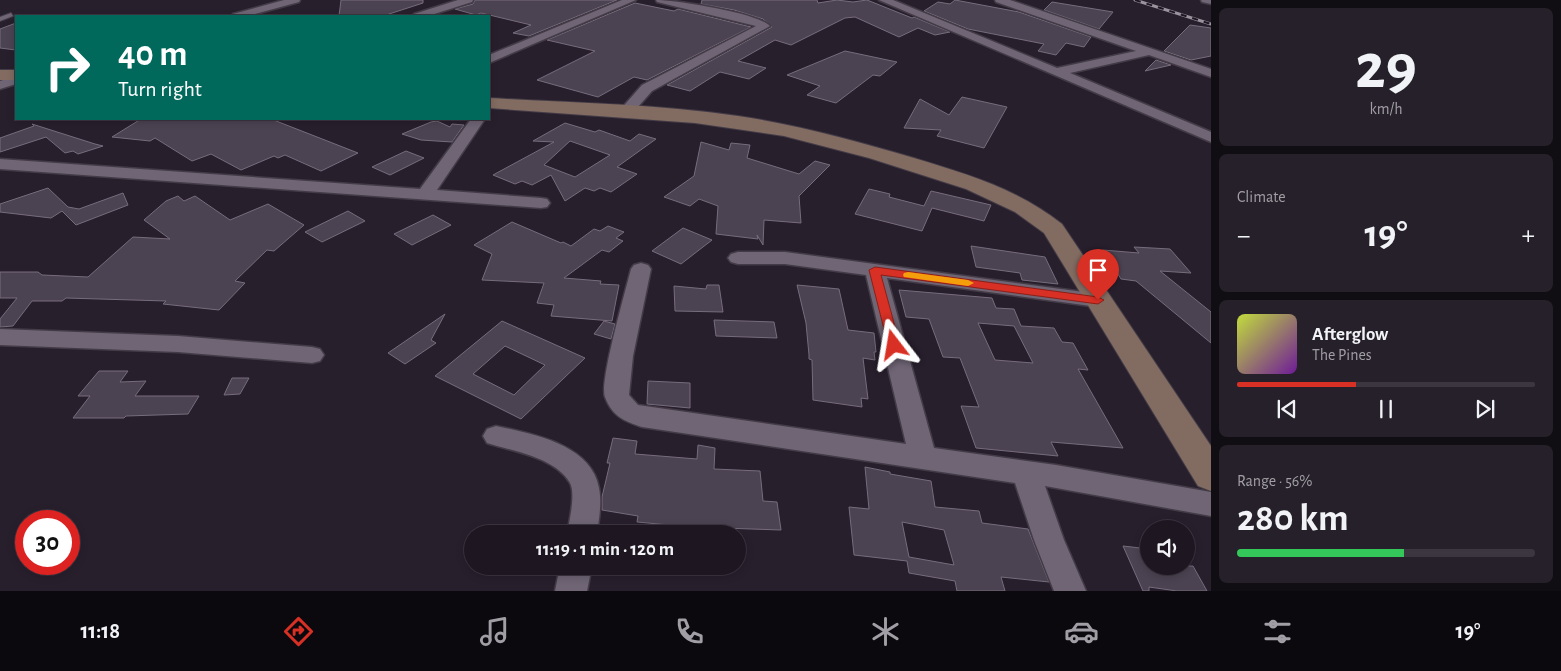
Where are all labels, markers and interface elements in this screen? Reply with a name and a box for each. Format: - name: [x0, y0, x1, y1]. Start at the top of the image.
- icon: right: [35, 35, 100, 100]
- text: 29: [1355, 35, 1417, 100]
- text: 40 m: [118, 37, 187, 72]
- text: Turn right: [118, 78, 202, 100]
- text: km/h: [1369, 101, 1403, 117]
- text: Climate: [1237, 189, 1286, 205]
- text: 19°: [1364, 216, 1408, 254]
- text: −: [1237, 222, 1250, 250]
- text: +: [1522, 222, 1535, 250]
- pin: [1077, 249, 1119, 300]
- icon: arrive: [1084, 256, 1112, 284]
- position arrow: [867, 318, 919, 370]
- text: Afterglow: [1312, 325, 1388, 344]
- text: The Pines: [1312, 347, 1372, 363]
- icon: previous: [1273, 395, 1301, 423]
- icon: pause: [1372, 395, 1400, 423]
- icon: next: [1471, 395, 1499, 423]
- text: Range · 56%: [1237, 473, 1313, 489]
- text: 280 km: [1237, 500, 1349, 538]
- speed limit sign: 30: [15, 510, 80, 575]
- map controls: [1140, 520, 1195, 575]
- button: sound: [1140, 520, 1195, 575]
- text: 11:19 · 1 min · 120 m: [536, 540, 674, 559]
- icon: directions: [281, 614, 316, 649]
- icon: music: [477, 614, 512, 649]
- icon: phone: [672, 614, 707, 649]
- icon: climate: [868, 614, 903, 649]
- icon: car: [1064, 614, 1099, 649]
- icon: filters: [1260, 614, 1295, 649]
- text: 11:18: [80, 620, 120, 642]
- text: 19°: [1456, 620, 1481, 642]

